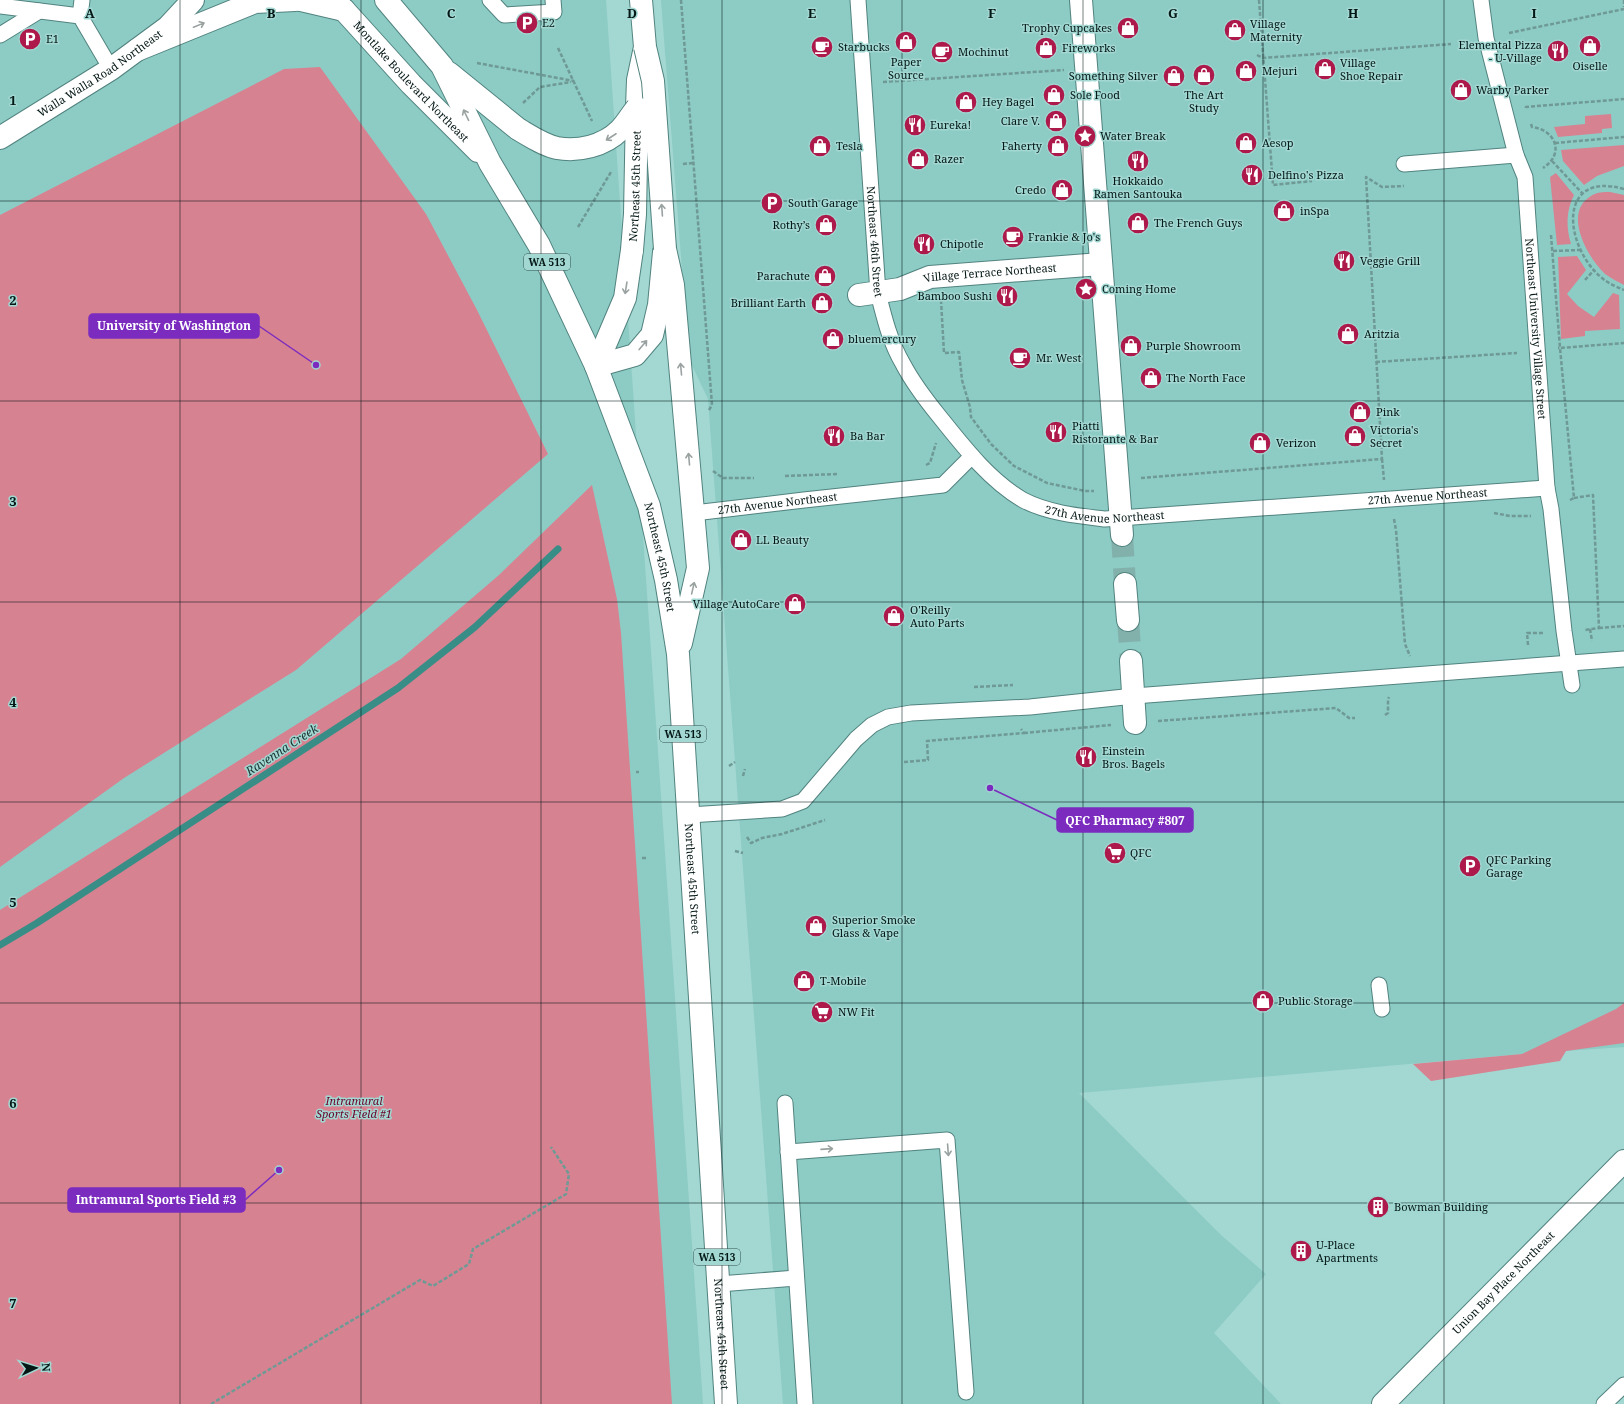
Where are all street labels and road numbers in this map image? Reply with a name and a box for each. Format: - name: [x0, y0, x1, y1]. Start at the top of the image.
- street label: Montlake Boulevard Northeast: [351, 18, 473, 145]
- street label: Walla Walla Road Northeast: [34, 26, 165, 120]
- street label: Northeast 45th Street: [625, 130, 644, 242]
- street label: Northeast 46th Street: [864, 185, 887, 299]
- street label: Northeast University Village Street: [1522, 238, 1550, 420]
- road number: WA 513: [524, 254, 570, 270]
- street label: Village Terrace Northeast: [921, 259, 1057, 286]
- street label: 27th Avenue Northeast: [1367, 484, 1488, 508]
- street label: 27th Avenue Northeast: [717, 488, 838, 517]
- street label: Northeast 45th Street: [641, 501, 679, 613]
- street label: 27th Avenue Northeast: [1043, 501, 1165, 526]
- road number: WA 513: [660, 726, 706, 742]
- street label: Northeast 45th Street: [682, 823, 704, 935]
- street label: Union Bay Place Northeast: [1449, 1227, 1558, 1337]
- road number: WA 513: [694, 1249, 740, 1265]
- street label: Northeast 45th Street: [711, 1278, 733, 1390]

